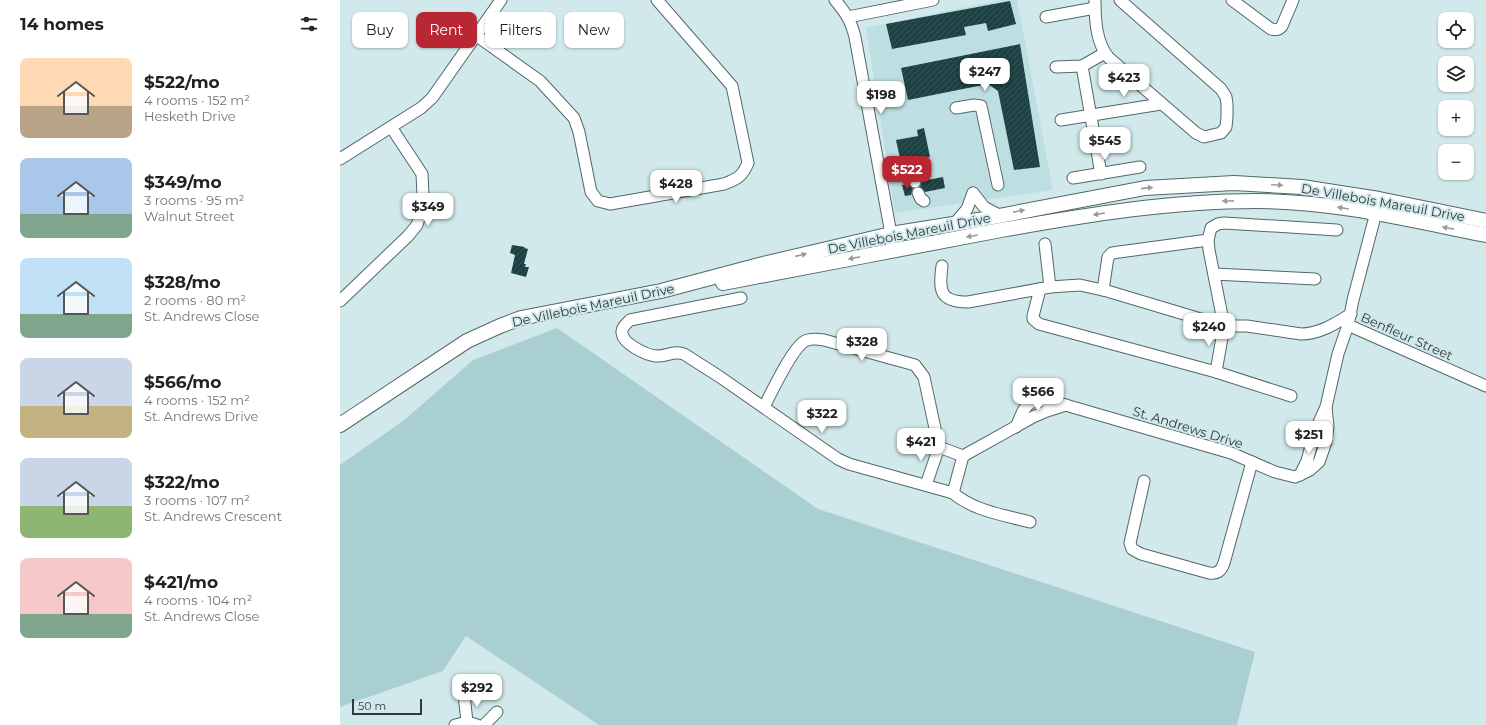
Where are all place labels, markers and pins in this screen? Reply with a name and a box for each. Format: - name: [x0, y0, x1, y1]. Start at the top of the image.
- pin: $247: [961, 58, 1009, 92]
- pin: $423: [1100, 64, 1148, 98]
- pin: $198: [857, 81, 905, 115]
- pin: $545: [1081, 127, 1129, 161]
- pin: $522: [883, 156, 931, 190]
- pin: $428: [652, 170, 700, 204]
- pin: $349: [404, 193, 452, 227]
- pin: $240: [1185, 313, 1233, 347]
- pin: $328: [838, 328, 886, 362]
- pin: $566: [1014, 378, 1062, 412]
- pin: $322: [798, 400, 846, 434]
- pin: $251: [1285, 421, 1333, 455]
- pin: $421: [897, 428, 945, 462]
- pin: $292: [453, 674, 501, 708]

